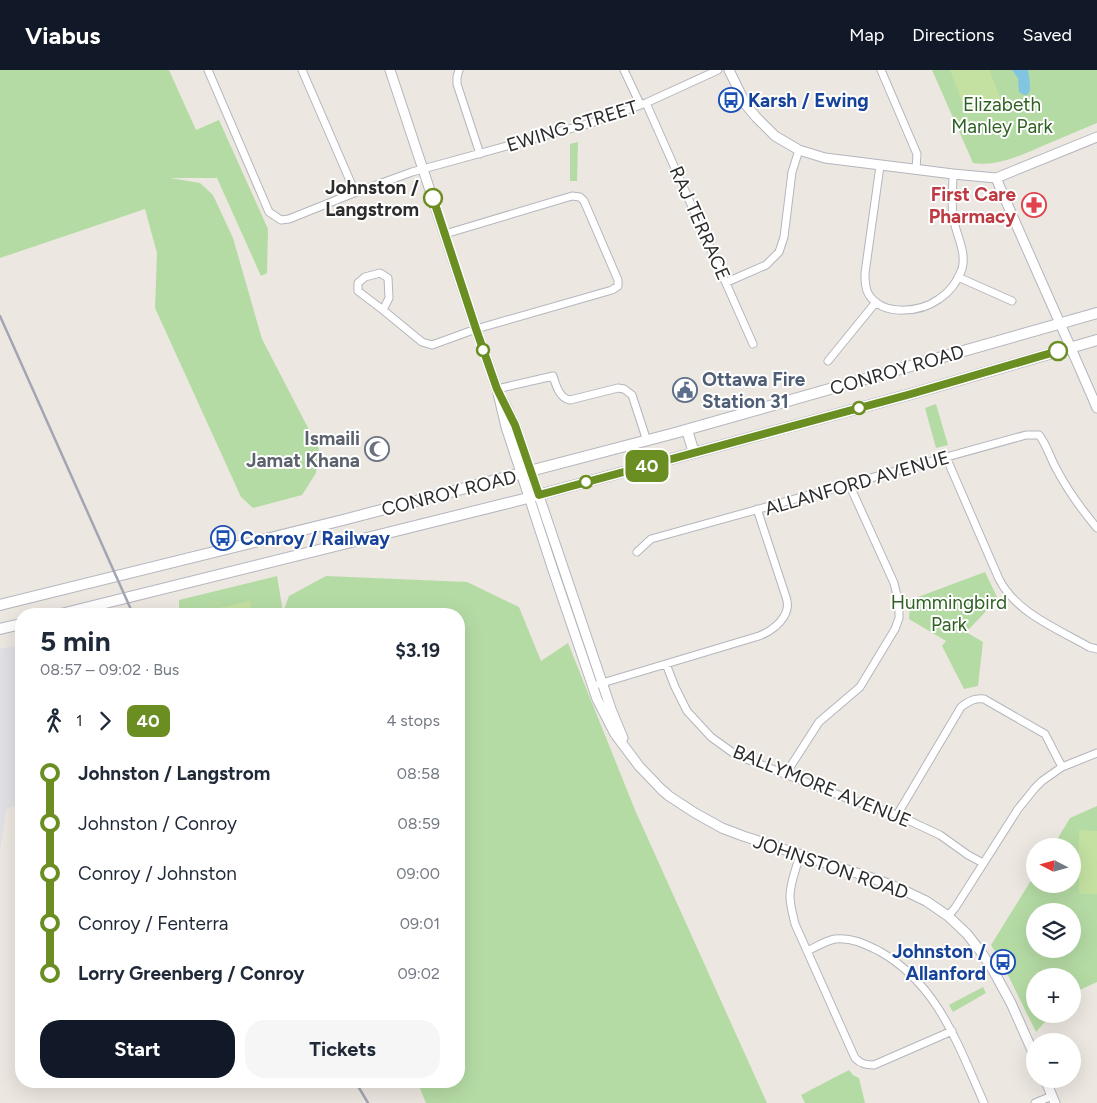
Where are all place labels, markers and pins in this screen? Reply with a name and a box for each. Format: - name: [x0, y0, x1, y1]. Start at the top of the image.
- bus stop icon: Karsh / Ewing: [718, 87, 744, 113]
- place label: Karsh / Ewing: [748, 89, 869, 112]
- place label: Johnston / Langstrom: [325, 176, 419, 221]
- place label: First Care Pharmacy: [929, 183, 1016, 228]
- marker: Johnston / Langstrom: [423, 188, 443, 208]
- pharmacy icon: First Care Pharmacy: [1021, 192, 1047, 218]
- unlabelled marker: [1048, 341, 1068, 361]
- unlabelled marker: [476, 343, 490, 357]
- place label: Ottawa Fire Station 31: [702, 368, 806, 413]
- public building icon: Ottawa Fire Station 31: [672, 377, 698, 403]
- unlabelled marker: [852, 401, 866, 415]
- place label: Ismaili Jamat Khana: [246, 427, 360, 472]
- mosque icon: Ismaili Jamat Khana: [364, 436, 390, 462]
- unlabelled marker: [579, 475, 593, 489]
- bus stop icon: Conroy / Railway: [210, 525, 236, 551]
- place label: Conroy / Railway: [240, 527, 390, 550]
- place label: Johnston / Allanford: [892, 940, 986, 985]
- bus stop icon: Johnston / Allanford: [990, 949, 1016, 975]

